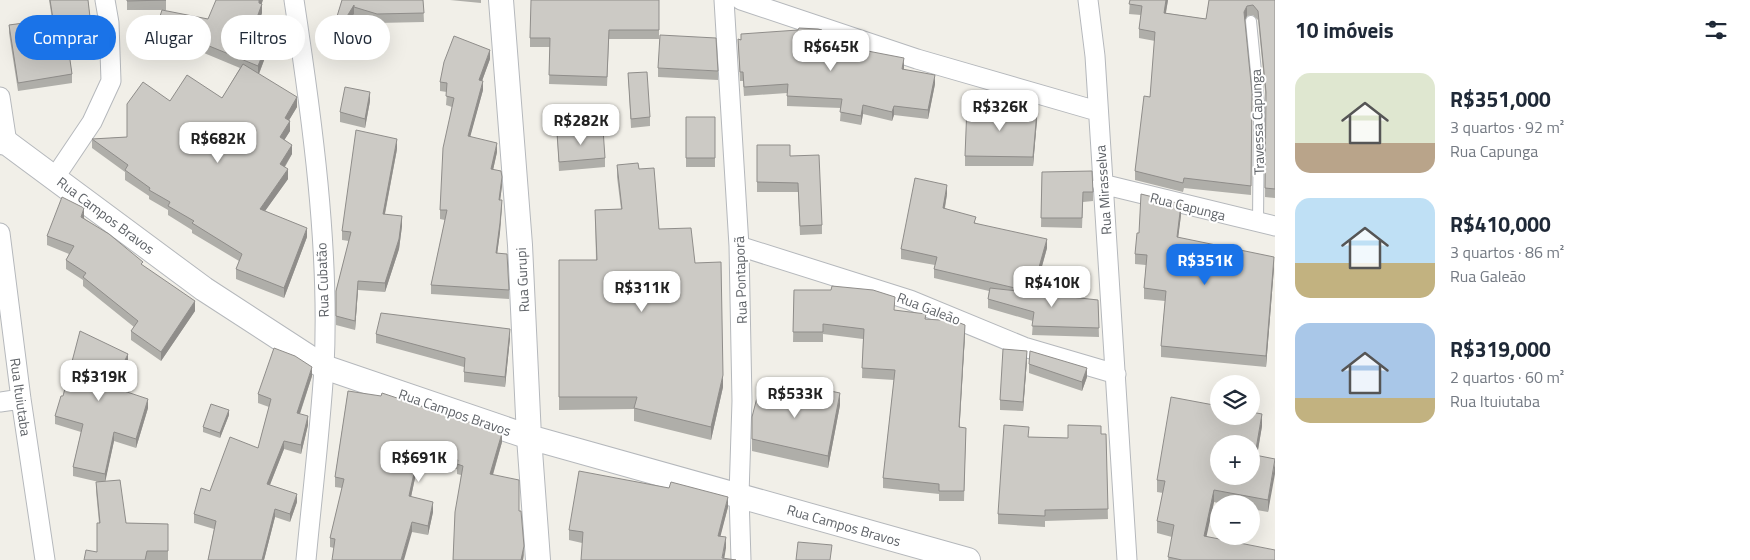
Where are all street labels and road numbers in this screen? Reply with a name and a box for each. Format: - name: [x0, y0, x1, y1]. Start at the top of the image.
- street label: Travessa Capunga: [1245, 69, 1269, 175]
- street label: Rua Mirasselva: [1089, 144, 1117, 236]
- street label: Rua Campos Bravos: [53, 171, 159, 259]
- street label: Rua Capunga: [1148, 186, 1228, 226]
- street label: Rua Pontaporã: [728, 236, 752, 324]
- street label: Rua Cubatão: [310, 242, 334, 318]
- street label: Rua Gurupi: [510, 247, 534, 313]
- street label: Rua Galeão: [894, 286, 964, 330]
- street label: Rua Ituiutaba: [5, 357, 37, 437]
- street label: Rua Campos Bravos: [396, 383, 514, 441]
- street label: Rua Campos Bravos: [785, 499, 903, 551]

